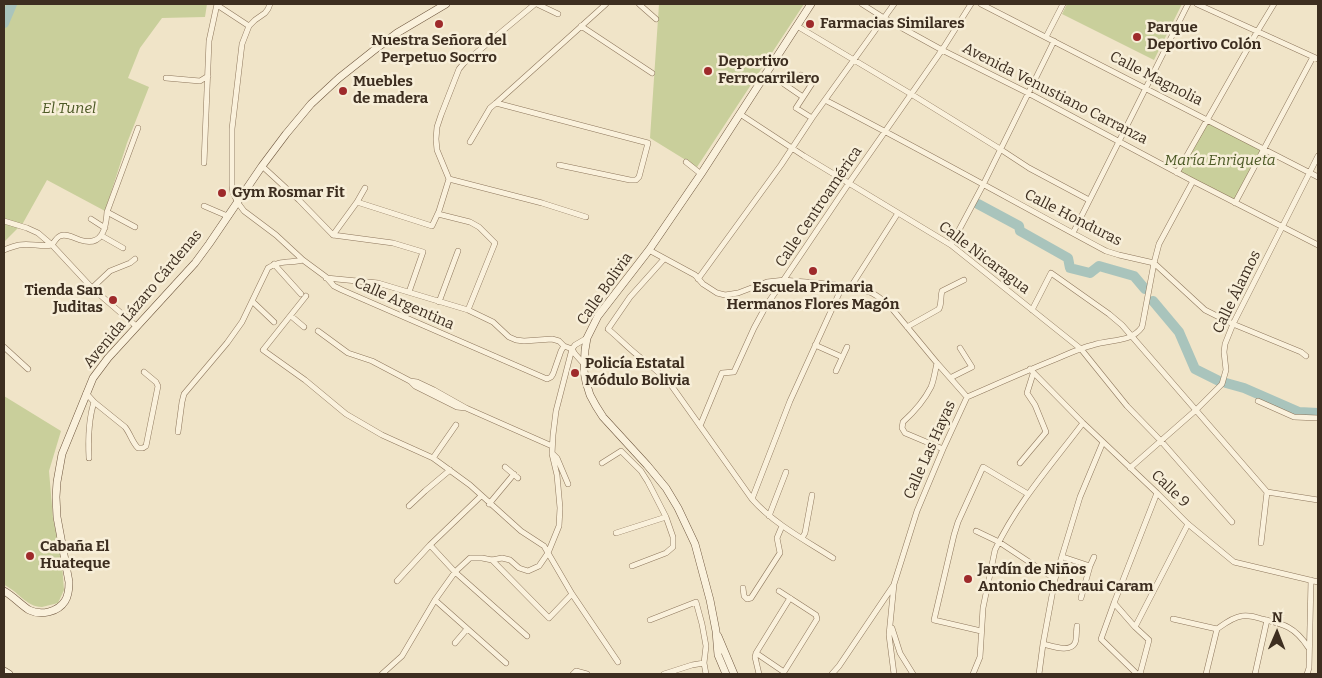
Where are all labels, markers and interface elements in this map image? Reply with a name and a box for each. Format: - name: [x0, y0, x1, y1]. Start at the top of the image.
- place label: Farmacias Similares: [820, 15, 965, 33]
- marker: Nuestra Señora del Perpetuo Socrro: [433, 18, 445, 30]
- marker: Farmacias Similares: [804, 18, 816, 30]
- place label: Parque Deportivo Colón: [1147, 19, 1261, 54]
- marker: Parque Deportivo Colón: [1131, 31, 1143, 43]
- place label: Nuestra Señora del Perpetuo Socrro: [371, 32, 507, 67]
- street label: Avenida Venustiano Carranza: [959, 39, 1151, 149]
- street label: Calle Magnolia: [1107, 48, 1205, 110]
- place label: Deportivo Ferrocarrilero: [718, 53, 819, 88]
- marker: Deportivo Ferrocarrilero: [702, 65, 714, 77]
- place label: Muebles de madera: [353, 73, 428, 108]
- marker: Muebles de madera: [337, 85, 349, 97]
- park label: El Tunel: [42, 100, 96, 118]
- street label: Calle Centroamérica: [772, 143, 866, 271]
- park label: María Enriqueta: [1165, 152, 1275, 170]
- place label: Gym Rosmar Fit: [232, 184, 345, 202]
- street label: Calle Honduras: [1021, 186, 1125, 250]
- marker: Gym Rosmar Fit: [216, 187, 228, 199]
- street label: Calle Nicaragua: [935, 218, 1033, 298]
- street label: Avenida Lázaro Cárdenas: [80, 226, 206, 372]
- street label: Calle Álamos: [1209, 247, 1265, 337]
- street label: Calle Bolivia: [573, 249, 637, 329]
- marker: Escuela Primaria Hermanos Flores Magón: [807, 265, 819, 277]
- street label: Calle Argentina: [351, 274, 457, 334]
- place label: Escuela Primaria Hermanos Flores Magón: [727, 279, 899, 314]
- place label: Tienda San Juditas: [24, 282, 103, 317]
- marker: Tienda San Juditas: [107, 294, 119, 306]
- place label: Policía Estatal Módulo Bolivia: [585, 355, 690, 390]
- marker: Policía Estatal Módulo Bolivia: [569, 367, 581, 379]
- street label: Calle Las Hayas: [900, 398, 960, 502]
- street label: Calle 9: [1147, 466, 1193, 512]
- place label: Cabaña El Huateque: [40, 538, 110, 573]
- marker: Cabaña El Huateque: [24, 550, 36, 562]
- place label: Jardín de Niños Antonio Chedraui Caram: [978, 561, 1153, 596]
- marker: Jardín de Niños Antonio Chedraui Caram: [962, 573, 974, 585]
- north arrow: [1252, 608, 1302, 658]
- text: N: [1272, 609, 1283, 626]

